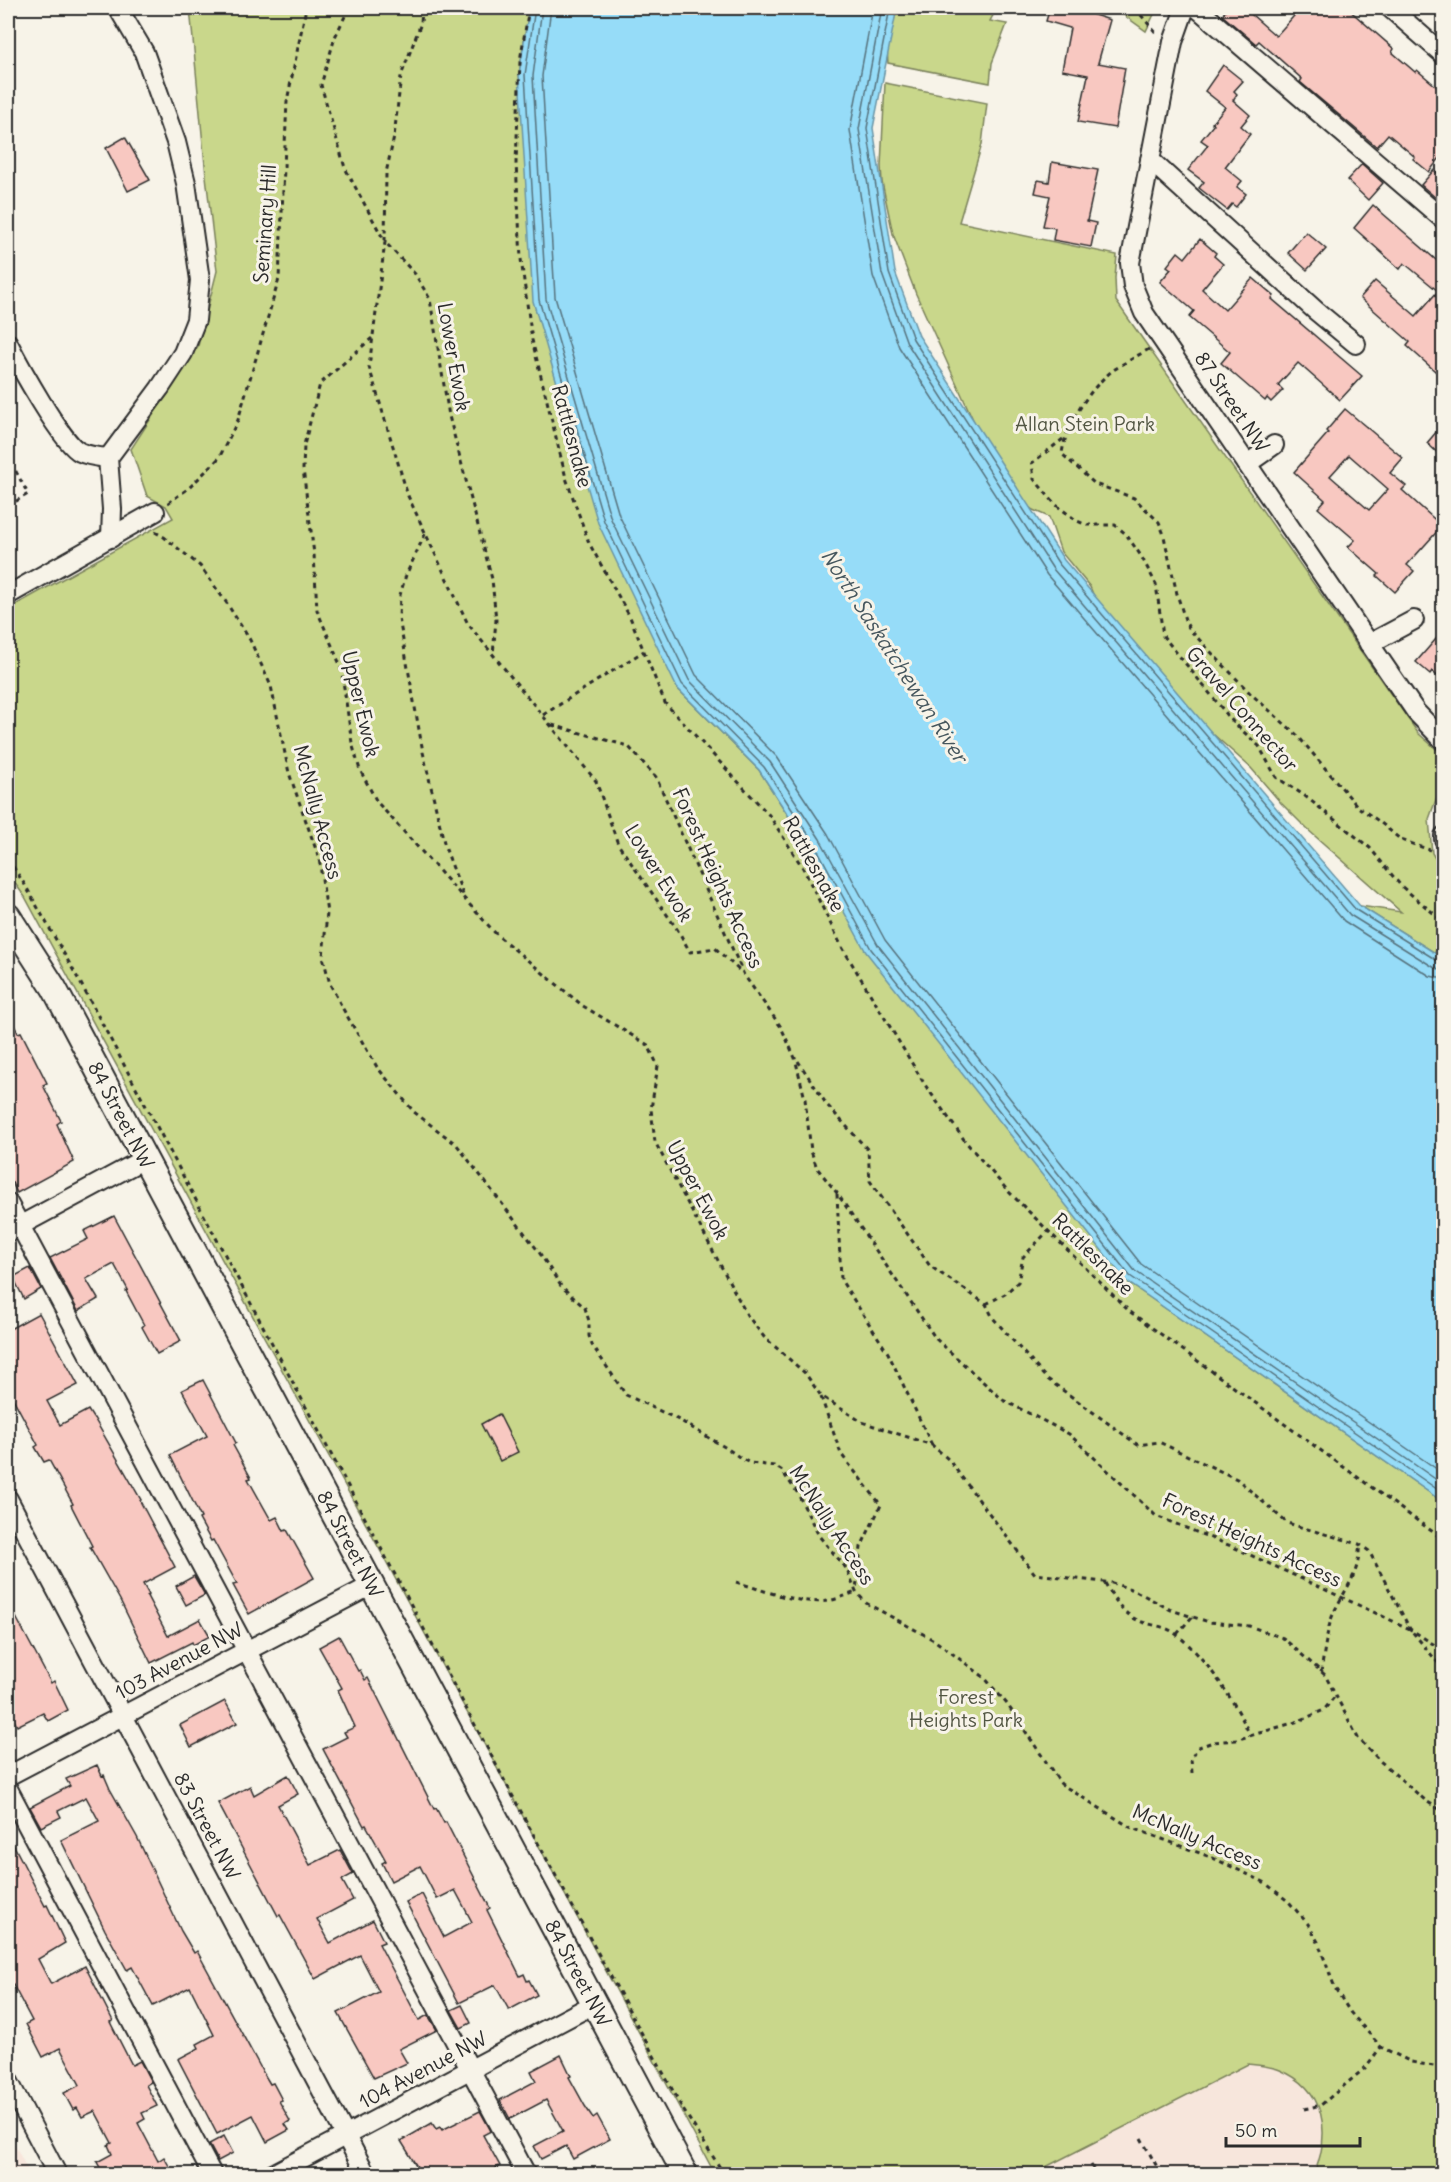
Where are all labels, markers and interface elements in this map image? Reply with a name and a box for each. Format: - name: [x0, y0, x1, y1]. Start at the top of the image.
- street label: Seminary Hill: [248, 164, 281, 284]
- street label: Lower Ewok: [433, 301, 476, 413]
- street label: 87 Street NW: [1190, 347, 1275, 457]
- street label: Rattlesnake: [547, 382, 598, 490]
- park label: Allan Stein Park: [1015, 411, 1155, 436]
- water label: North Saskatchewan River: [815, 544, 975, 770]
- street label: Gravel Connector: [1181, 641, 1304, 776]
- street label: Upper Ewok: [337, 648, 386, 760]
- street label: McNally Access: [289, 742, 348, 882]
- street label: Forest Heights Access: [667, 784, 770, 972]
- street label: Rattlesnake: [778, 811, 851, 916]
- street label: Lower Ewok: [620, 819, 699, 926]
- street label: 84 Street NW: [83, 1057, 160, 1173]
- street label: Upper Ewok: [662, 1136, 735, 1244]
- street label: Rattlesnake: [1047, 1207, 1140, 1300]
- street label: McNally Access: [784, 1460, 880, 1589]
- street label: 84 Street NW: [312, 1486, 389, 1602]
- street label: Forest Heights Access: [1159, 1487, 1346, 1592]
- street label: 103 Avenue NW: [111, 1616, 247, 1705]
- park label: Forest Heights Park: [909, 1684, 1023, 1732]
- street label: 83 Street NW: [169, 1768, 246, 1884]
- street label: McNally Access: [1129, 1798, 1266, 1875]
- street label: 84 Street NW: [540, 1915, 617, 2031]
- street label: 104 Avenue NW: [355, 2025, 491, 2114]
- scale bar: [1226, 2110, 1360, 2148]
- text: 50 m: [1235, 2119, 1277, 2142]

